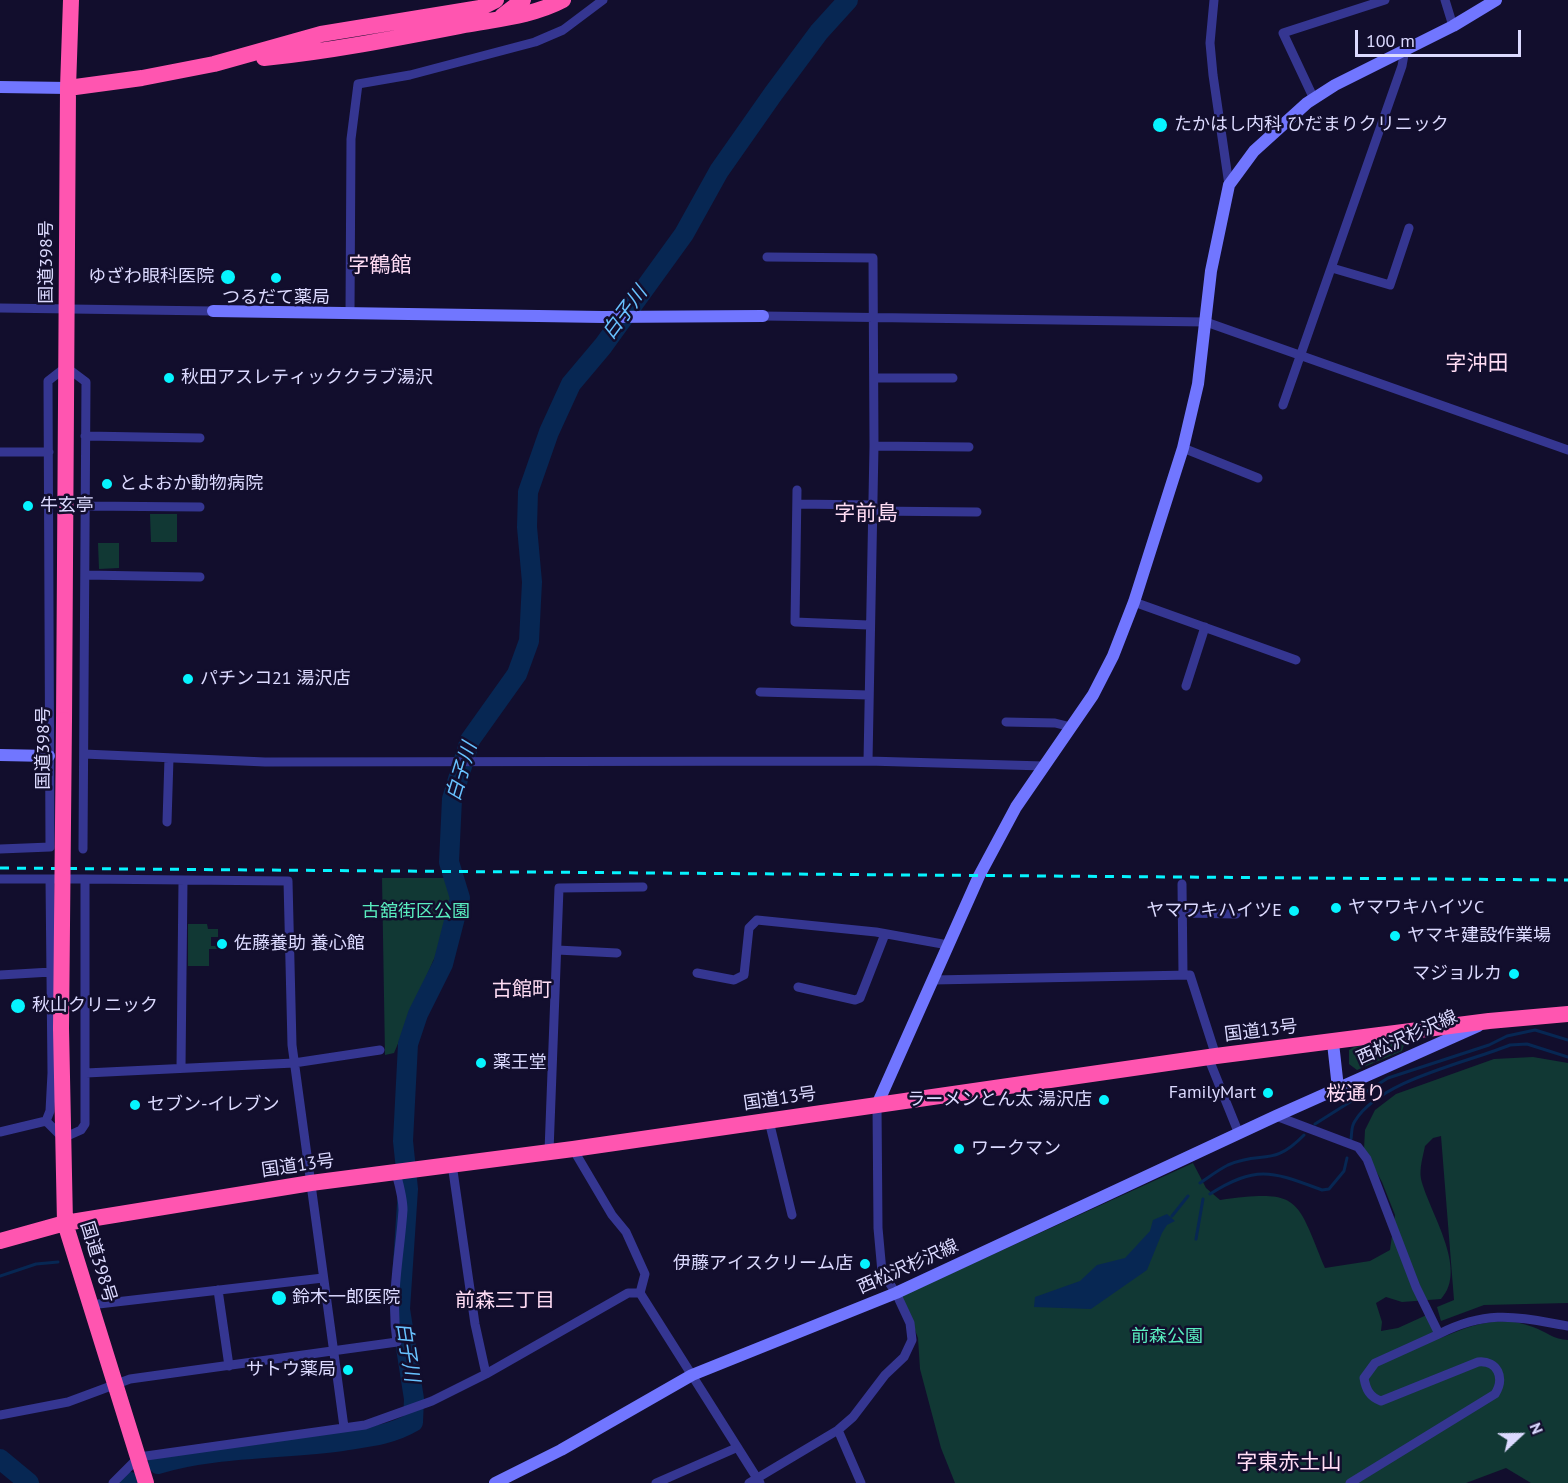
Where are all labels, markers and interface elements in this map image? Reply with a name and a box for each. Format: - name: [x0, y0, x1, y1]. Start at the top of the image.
- scale bar: [1358, 18, 1524, 56]
- text: 100 m: [1366, 29, 1415, 52]
- place label: たかはし内科 ひだまりクリニック: [1174, 114, 1449, 136]
- marker: たかはし内科 ひだまりクリニック: [1151, 116, 1169, 134]
- street label: 国道398号: [36, 220, 58, 304]
- district label: 字鶴館: [349, 253, 411, 279]
- place label: ゆざわ眼科医院: [88, 266, 214, 288]
- marker: ゆざわ眼科医院: [219, 268, 237, 286]
- marker: つるだて薬局: [269, 271, 283, 285]
- water label: 白子川: [597, 282, 653, 344]
- place label: つるだて薬局: [222, 287, 330, 309]
- district label: 字沖田: [1446, 351, 1508, 377]
- place label: 秋田アスレティッククラブ湯沢: [181, 367, 433, 389]
- marker: 秋田アスレティッククラブ湯沢: [162, 371, 176, 385]
- place label: とよおか動物病院: [119, 473, 263, 495]
- marker: とよおか動物病院: [100, 477, 114, 491]
- place label: 牛玄亭: [40, 495, 94, 517]
- marker: 牛玄亭: [21, 499, 35, 513]
- district label: 字前島: [835, 501, 897, 527]
- place label: パチンコ21 湯沢店: [200, 668, 350, 690]
- marker: パチンコ21 湯沢店: [181, 672, 195, 686]
- street label: 国道398号: [33, 706, 55, 790]
- water label: 白子川: [442, 740, 482, 804]
- place label: ヤマワキハイツC: [1348, 897, 1484, 919]
- place label: ヤマワキハイツE: [1146, 900, 1282, 922]
- park label: 古舘街区公園: [362, 901, 470, 923]
- marker: ヤマワキハイツC: [1329, 901, 1343, 915]
- marker: ヤマワキハイツE: [1287, 904, 1301, 918]
- place label: ヤマキ建設作業場: [1407, 925, 1551, 947]
- marker: ヤマキ建設作業場: [1388, 929, 1402, 943]
- place label: 佐藤養助 養心館: [234, 933, 365, 955]
- marker: 佐藤養助 養心館: [215, 937, 229, 951]
- place label: マジョルカ: [1412, 963, 1502, 985]
- marker: マジョルカ: [1507, 967, 1521, 981]
- district label: 古館町: [492, 978, 552, 1002]
- place label: 秋山クリニック: [32, 995, 158, 1017]
- marker: 秋山クリニック: [9, 997, 27, 1015]
- street label: 西松沢杉沢線: [1353, 1006, 1461, 1070]
- street label: 国道13号: [1223, 1016, 1299, 1046]
- place label: 薬王堂: [493, 1052, 547, 1074]
- marker: 薬王堂: [474, 1056, 488, 1070]
- place label: FamilyMart: [1169, 1082, 1256, 1104]
- district label: 桜通り: [1326, 1082, 1386, 1106]
- street label: 国道13号: [742, 1083, 818, 1115]
- marker: FamilyMart: [1261, 1086, 1275, 1100]
- place label: ラーメンとん太 湯沢店: [907, 1089, 1092, 1111]
- marker: ラーメンとん太 湯沢店: [1097, 1093, 1111, 1107]
- place label: セブン-イレブン: [147, 1094, 279, 1116]
- marker: セブン-イレブン: [128, 1098, 142, 1112]
- place label: ワークマン: [971, 1138, 1061, 1160]
- marker: ワークマン: [952, 1142, 966, 1156]
- street label: 国道13号: [260, 1150, 336, 1182]
- street label: 国道398号: [75, 1219, 121, 1305]
- street label: 西松沢杉沢線: [854, 1235, 962, 1299]
- place label: 伊藤アイスクリーム店: [673, 1253, 853, 1275]
- marker: 伊藤アイスクリーム店: [858, 1257, 872, 1271]
- place label: 鈴木一郎医院: [292, 1287, 400, 1309]
- marker: 鈴木一郎医院: [270, 1289, 288, 1307]
- district label: 前森三丁目: [455, 1289, 555, 1313]
- water label: 白子川: [390, 1320, 424, 1384]
- park label: 前森公園: [1131, 1326, 1203, 1348]
- place label: サトウ薬局: [246, 1359, 336, 1381]
- marker: サトウ薬局: [341, 1363, 355, 1377]
- north arrow: [1490, 1405, 1550, 1465]
- text: N: [1525, 1420, 1548, 1437]
- district label: 字東赤土山: [1237, 1450, 1341, 1476]

